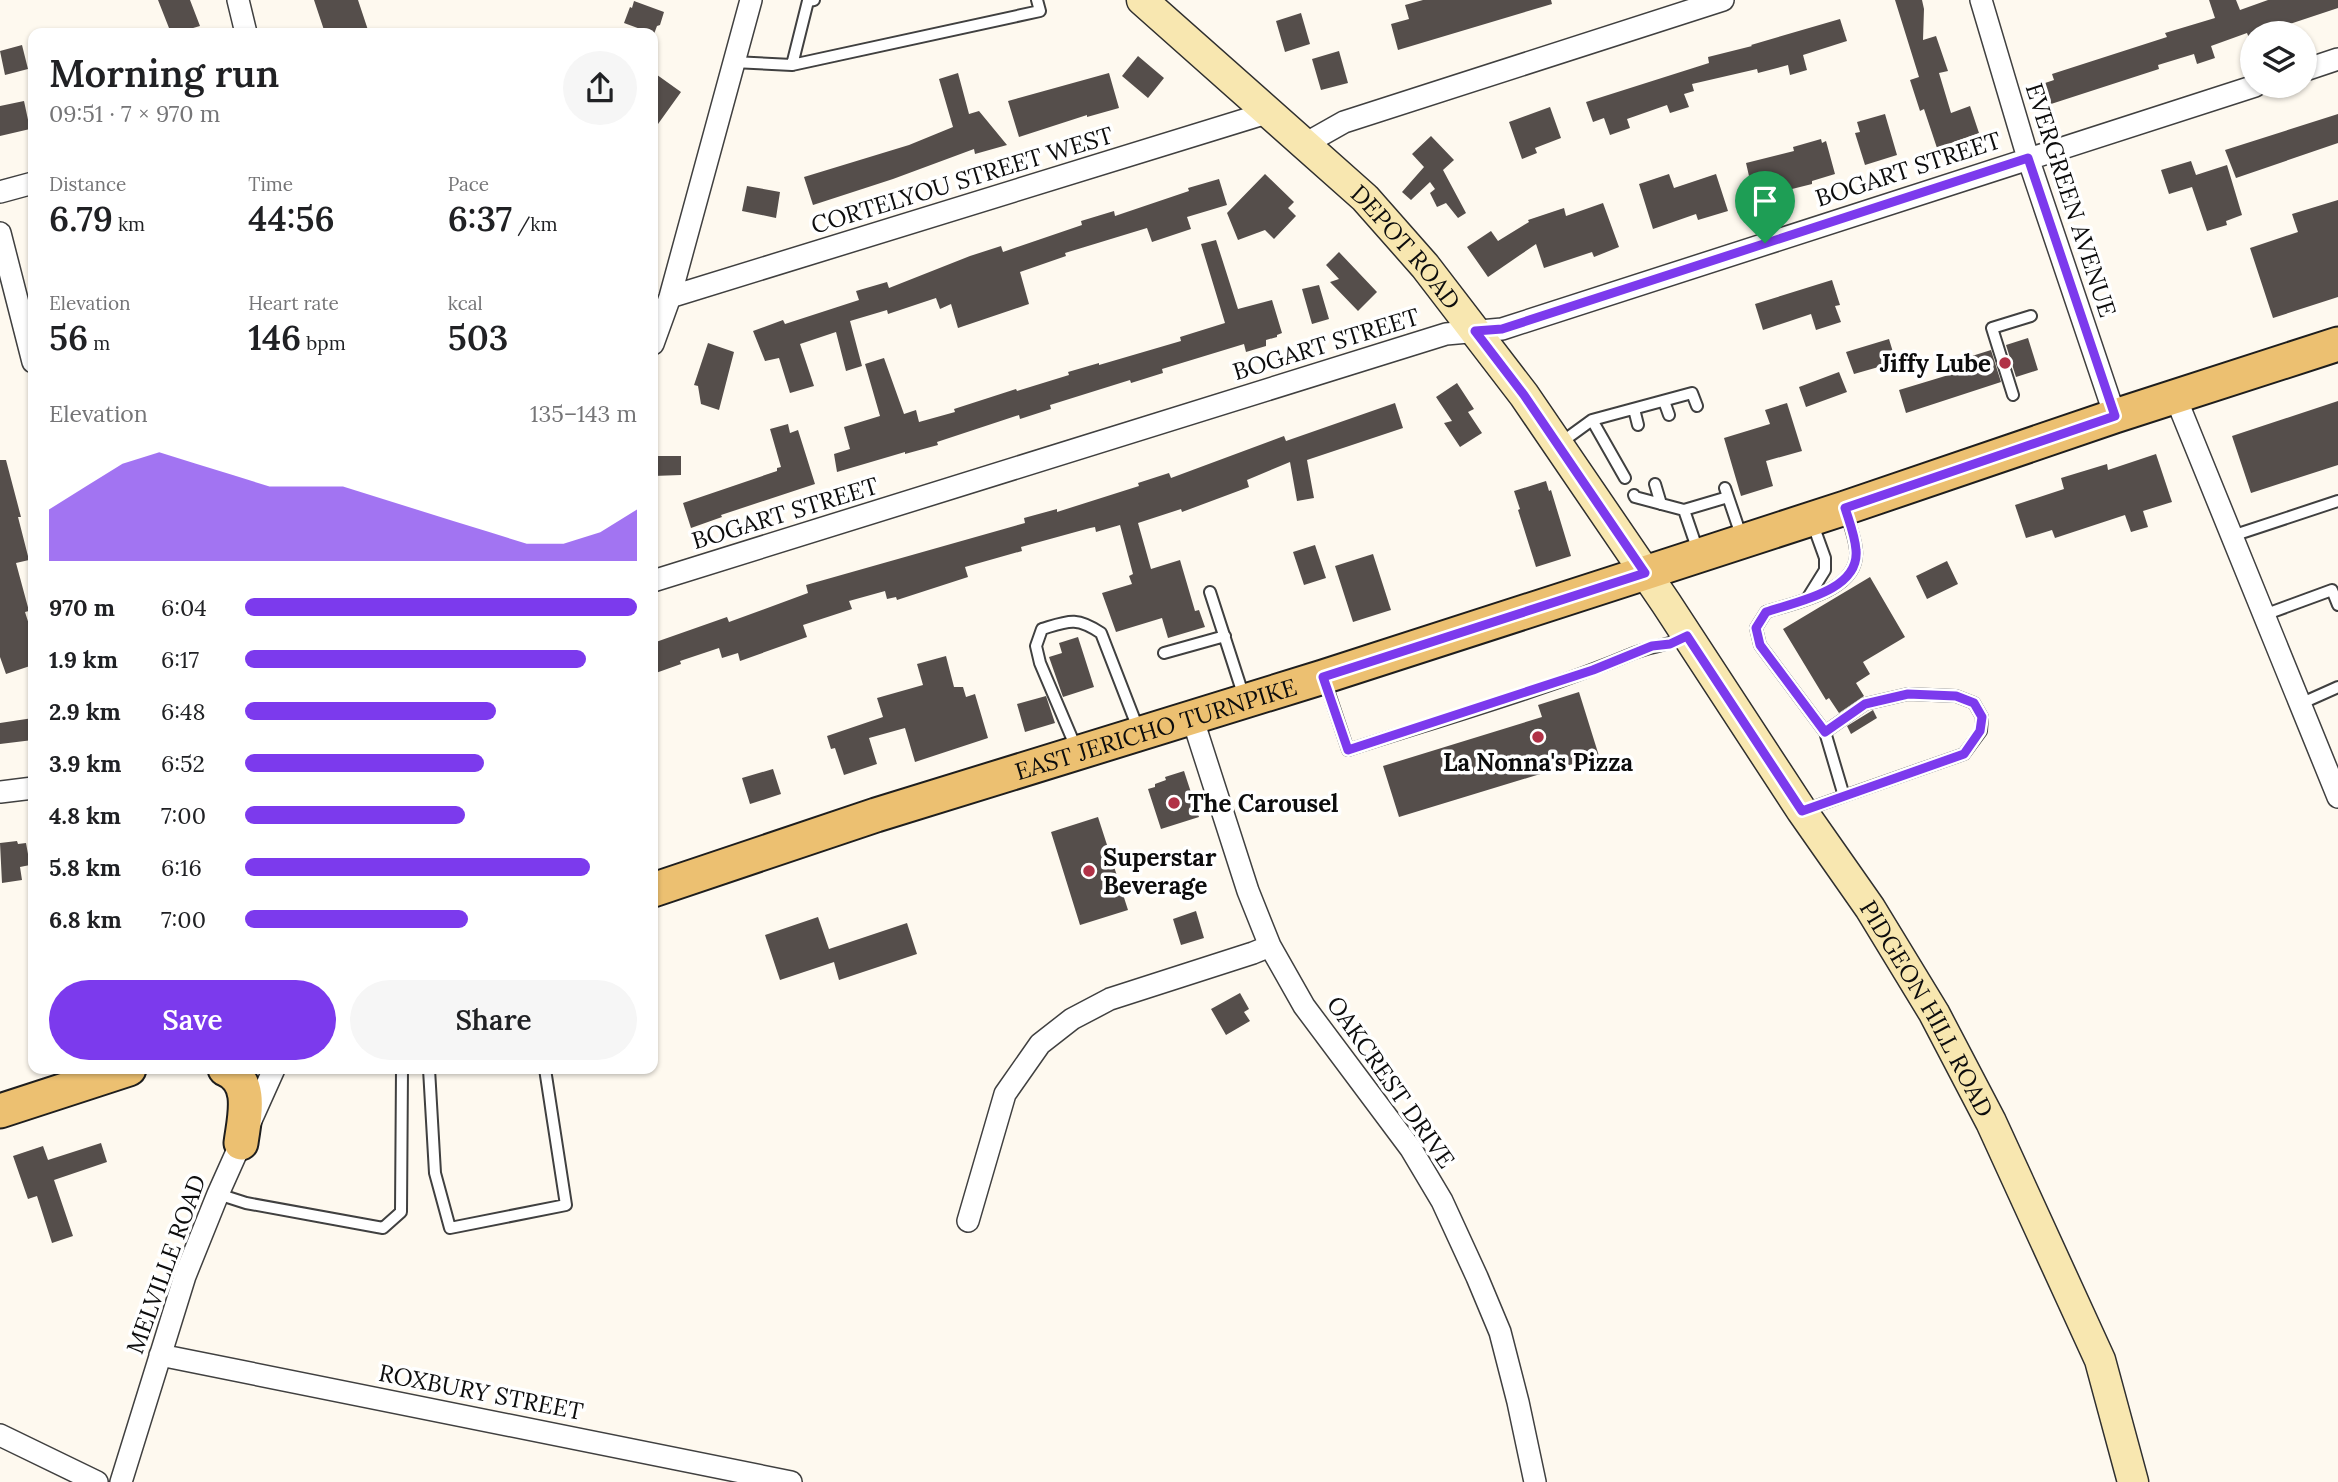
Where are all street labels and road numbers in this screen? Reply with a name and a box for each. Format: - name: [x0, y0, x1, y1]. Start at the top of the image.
- street label: EVERGREEN AVENUE: [2019, 79, 2123, 321]
- street label: CORTELYOU STREET WEST: [807, 119, 1117, 241]
- street label: BOGART STREET: [1811, 124, 2005, 214]
- street label: DEPOT ROAD: [1345, 178, 1468, 315]
- street label: BOGART STREET: [1229, 301, 1423, 387]
- street label: BOGART STREET: [688, 470, 882, 556]
- street label: EAST JERICHO TURNPIKE: [1011, 671, 1300, 787]
- street label: PIDGEON HILL ROAD: [1853, 894, 2001, 1122]
- street label: OAKCREST DRIVE: [1320, 990, 1462, 1174]
- street label: MELVILLE ROAD: [119, 1170, 213, 1358]
- street label: ROXBURY STREET: [376, 1357, 586, 1427]

